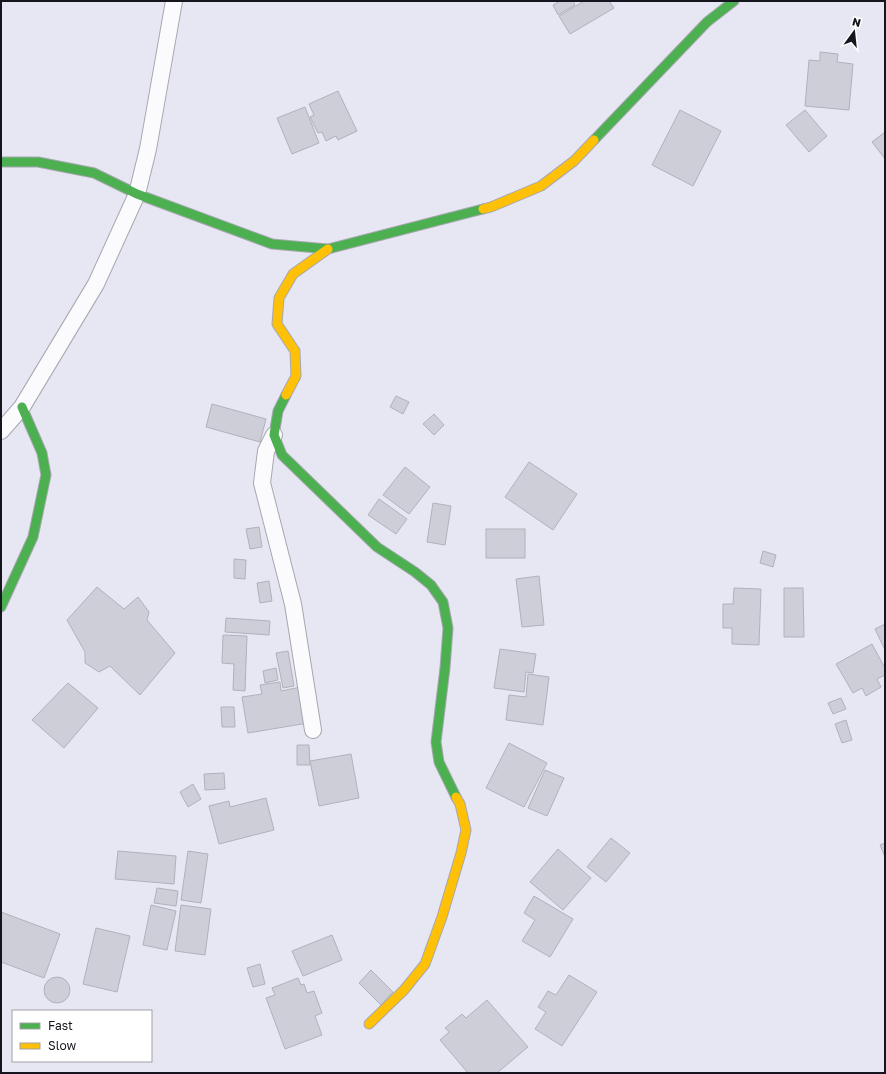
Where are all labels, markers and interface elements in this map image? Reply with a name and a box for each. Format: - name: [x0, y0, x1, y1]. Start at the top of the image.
- north arrow: [834, 12, 874, 52]
- text: N: [851, 14, 862, 29]
- legend: [12, 1010, 152, 1062]
- text: Fast: [48, 1018, 73, 1033]
- text: Slow: [48, 1038, 76, 1053]

